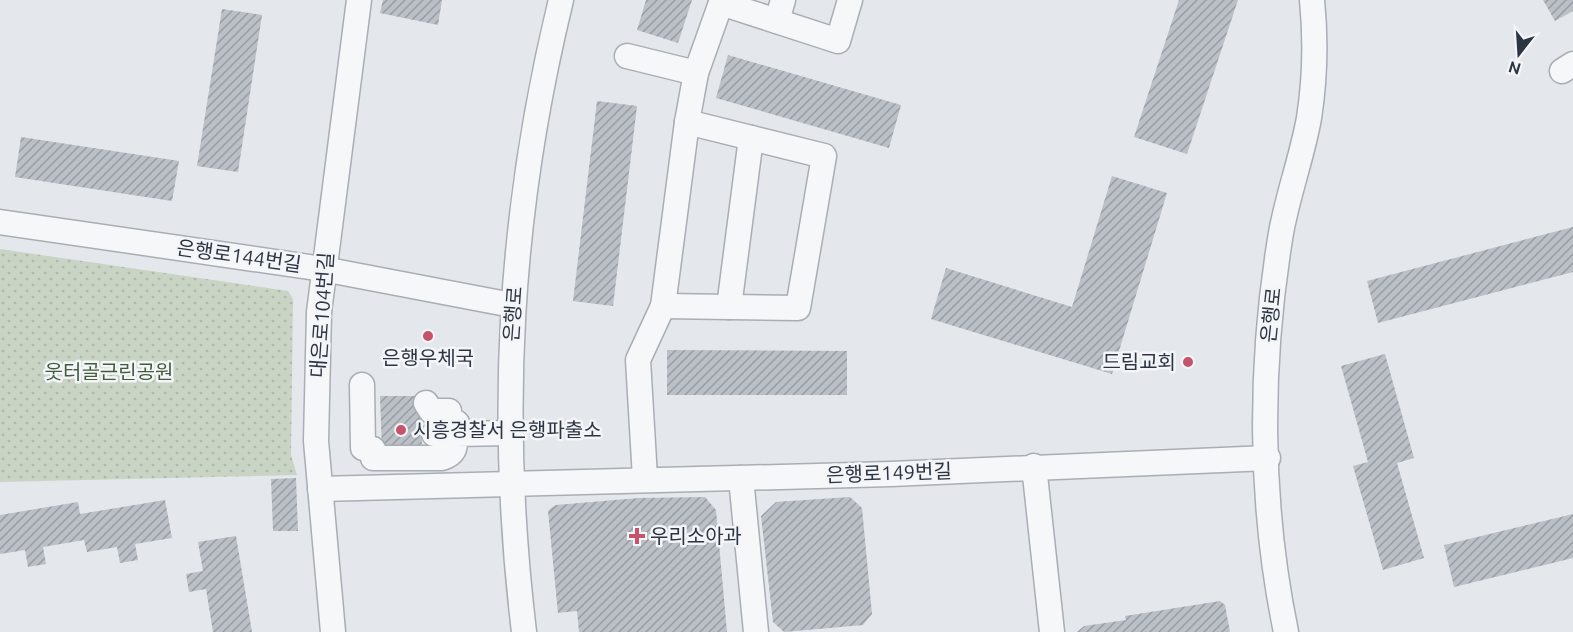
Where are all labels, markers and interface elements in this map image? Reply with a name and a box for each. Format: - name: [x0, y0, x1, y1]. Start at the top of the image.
- north arrow: [1489, 24, 1549, 84]
- text: N: [1506, 58, 1523, 79]
- street label: 은행로144번길: [175, 235, 303, 276]
- street label: 대은로104번길: [306, 251, 337, 379]
- street label: 은행로: [499, 286, 526, 342]
- street label: 은행로: [1256, 286, 1285, 344]
- marker: 은행우체국: [421, 329, 435, 343]
- place label: 은행우체국: [382, 346, 474, 369]
- place label: 드림교회: [1102, 350, 1176, 373]
- marker: 드림교회: [1181, 355, 1195, 369]
- park label: 웃터골근린공원: [45, 360, 173, 383]
- place label: 시흥경찰서 은행파출소: [413, 418, 602, 441]
- marker: 시흥경찰서 은행파출소: [394, 423, 408, 437]
- street label: 은행로149번길: [826, 459, 952, 486]
- place label: 우리소아과: [650, 524, 742, 547]
- marker: 우리소아과: [628, 527, 646, 545]

